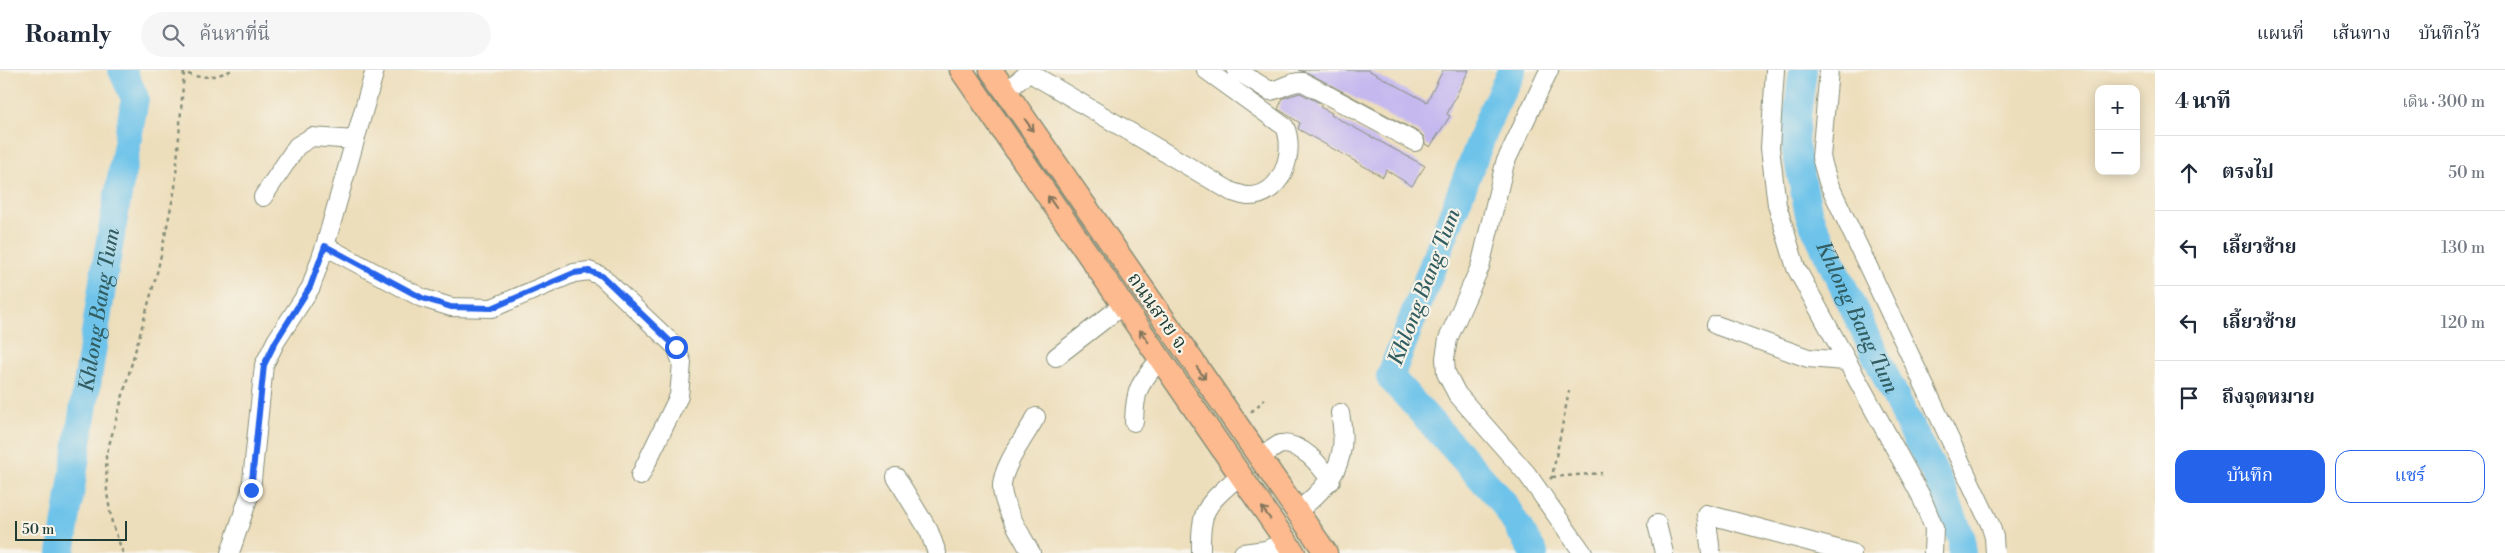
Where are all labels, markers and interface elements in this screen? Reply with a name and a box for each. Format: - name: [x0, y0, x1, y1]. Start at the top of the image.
- search box: [141, 12, 491, 57]
- text: Roamly: [25, 20, 111, 50]
- icon: search: [159, 21, 187, 49]
- text: ค้นหาที่นี่: [199, 22, 270, 46]
- text: แผนที่: [2257, 22, 2304, 45]
- text: เส้นทาง: [2332, 22, 2391, 45]
- text: บันทึกไว้: [2419, 22, 2480, 45]
- map controls: [2095, 85, 2140, 175]
- button: +: [2095, 85, 2140, 130]
- text: 4 นาที: [2175, 89, 2231, 115]
- text: เดิน · 300 m: [2402, 92, 2485, 112]
- one-way arrow: [1024, 117, 1034, 131]
- button: −: [2095, 130, 2140, 175]
- icon: ahead: [2175, 159, 2203, 187]
- text: ตรงไป: [2222, 160, 2274, 184]
- text: 50 m: [2448, 163, 2485, 183]
- one-way arrow: [1047, 195, 1057, 209]
- water label: Khlong Bang Tum: [1383, 205, 1467, 369]
- water label: Khlong Bang Tum: [74, 225, 126, 394]
- icon: left: [2175, 234, 2203, 262]
- text: เลี้ยวซ้าย: [2222, 235, 2296, 259]
- water label: Khlong Bang Tum: [1809, 237, 1904, 399]
- text: 130 m: [2441, 238, 2485, 258]
- street label: ถนนสาย จ.: [1121, 268, 1195, 358]
- icon: left: [2175, 309, 2203, 337]
- text: เลี้ยวซ้าย: [2222, 310, 2296, 334]
- text: 120 m: [2441, 313, 2485, 333]
- one-way arrow: [1139, 329, 1149, 343]
- route start: [665, 336, 688, 359]
- one-way arrow: [1196, 366, 1206, 380]
- icon: arrive: [2175, 384, 2203, 412]
- text: ถึงจุดหมาย: [2222, 385, 2315, 409]
- button: บันทึก: [2175, 450, 2325, 503]
- button: แชร์: [2335, 450, 2485, 503]
- route end: [240, 479, 263, 502]
- one-way arrow: [1261, 506, 1271, 520]
- scale bar: [15, 518, 128, 541]
- text: 50 m: [22, 521, 54, 539]

